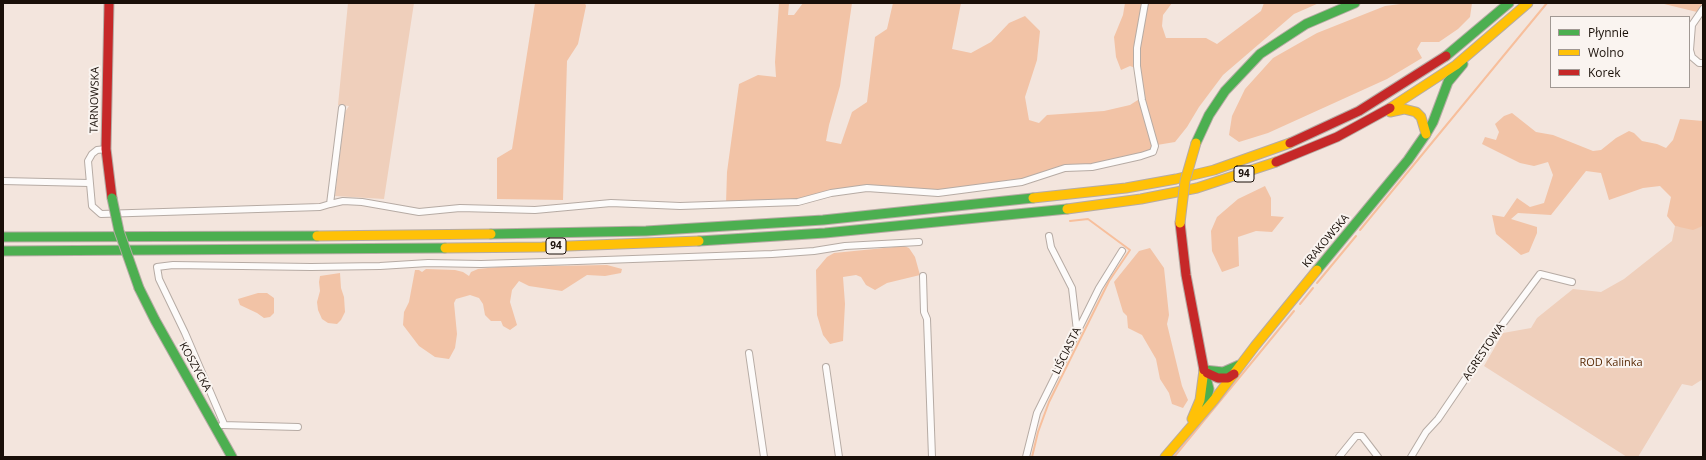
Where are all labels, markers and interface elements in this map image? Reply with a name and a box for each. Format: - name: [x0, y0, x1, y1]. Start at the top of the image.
- legend: [1550, 16, 1690, 88]
- text: Płynnie: [1588, 24, 1629, 41]
- text: Wolno: [1588, 44, 1624, 61]
- text: Korek: [1588, 64, 1621, 81]
- street label: TARNOWSKA: [88, 67, 102, 133]
- road number: 94: [1234, 166, 1254, 182]
- street label: KRAKOWSKA: [1300, 212, 1352, 270]
- road number: 94: [546, 238, 566, 254]
- street label: AGRESTOWA: [1460, 321, 1508, 383]
- street label: LIŚCIASTA: [1050, 325, 1084, 377]
- street label: KOSZYCKA: [176, 340, 214, 394]
- park label: ROD Kalinka: [1579, 356, 1643, 370]

